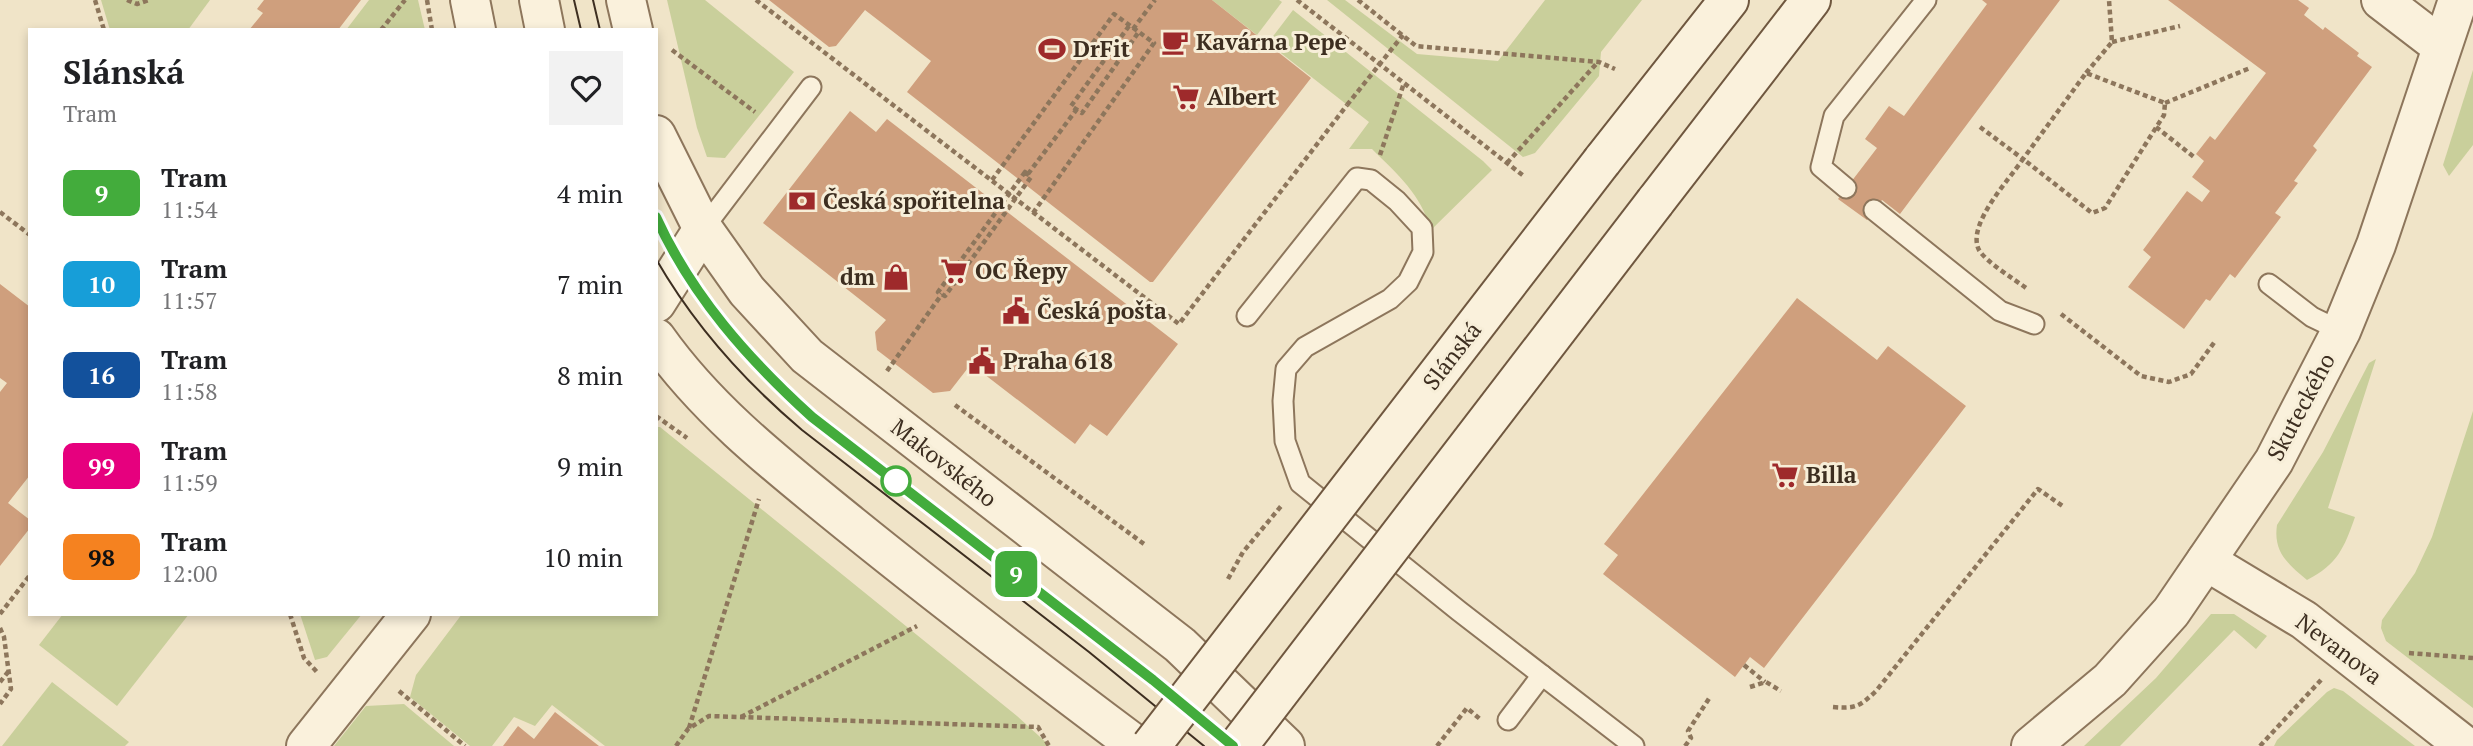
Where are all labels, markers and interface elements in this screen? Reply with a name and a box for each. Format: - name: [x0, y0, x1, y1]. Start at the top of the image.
- place label: Kavárna Pepe: [1196, 26, 1347, 57]
- cafe icon: Kavárna Pepe: [1160, 27, 1190, 57]
- place label: DrFit: [1073, 33, 1130, 64]
- sports icon: DrFit: [1037, 34, 1067, 64]
- text: Slánská: [63, 50, 185, 93]
- button: heart: [549, 51, 623, 125]
- place label: Albert: [1207, 81, 1276, 112]
- supermarket icon: Albert: [1171, 82, 1201, 112]
- text: Tram: [63, 98, 117, 129]
- text: Tram: [161, 160, 227, 194]
- text: 4 min: [557, 176, 623, 210]
- text: 9: [95, 177, 108, 209]
- place label: Česká spořitelna: [823, 185, 1005, 216]
- bank icon: Česká spořitelna: [787, 186, 817, 216]
- text: 11:54: [161, 194, 218, 225]
- text: Tram: [161, 251, 227, 285]
- place label: OC Řepy: [975, 255, 1068, 286]
- supermarket icon: OC Řepy: [939, 256, 969, 286]
- place label: dm: [840, 261, 875, 292]
- shop icon: dm: [881, 262, 911, 292]
- text: 7 min: [557, 267, 623, 301]
- text: 10: [88, 268, 115, 300]
- text: 11:57: [161, 285, 218, 316]
- place label: Česká pošta: [1037, 295, 1167, 326]
- public building icon: Česká pošta: [1001, 296, 1031, 326]
- street label: Slánská: [1415, 315, 1488, 396]
- text: Tram: [161, 342, 227, 376]
- place label: Praha 618: [1003, 345, 1113, 376]
- public building icon: Praha 618: [967, 346, 997, 376]
- street label: Skuteckého: [2259, 348, 2342, 466]
- text: 8 min: [557, 358, 623, 392]
- text: 16: [88, 359, 115, 391]
- text: 11:58: [161, 376, 218, 407]
- street label: Makovského: [885, 411, 1004, 514]
- text: Tram: [161, 433, 227, 467]
- text: 9 min: [557, 449, 623, 483]
- text: 99: [88, 450, 115, 482]
- place label: Billa: [1806, 459, 1857, 490]
- supermarket icon: Billa: [1770, 460, 1800, 490]
- unlabelled marker: [881, 466, 911, 496]
- text: 11:59: [161, 467, 218, 498]
- text: Tram: [161, 524, 227, 558]
- text: 10 min: [543, 540, 623, 574]
- text: 98: [88, 541, 115, 573]
- line badge: 9: [993, 551, 1039, 597]
- text: 12:00: [161, 558, 218, 589]
- text: 9: [1009, 558, 1023, 590]
- street label: Nevanova: [2290, 606, 2389, 691]

